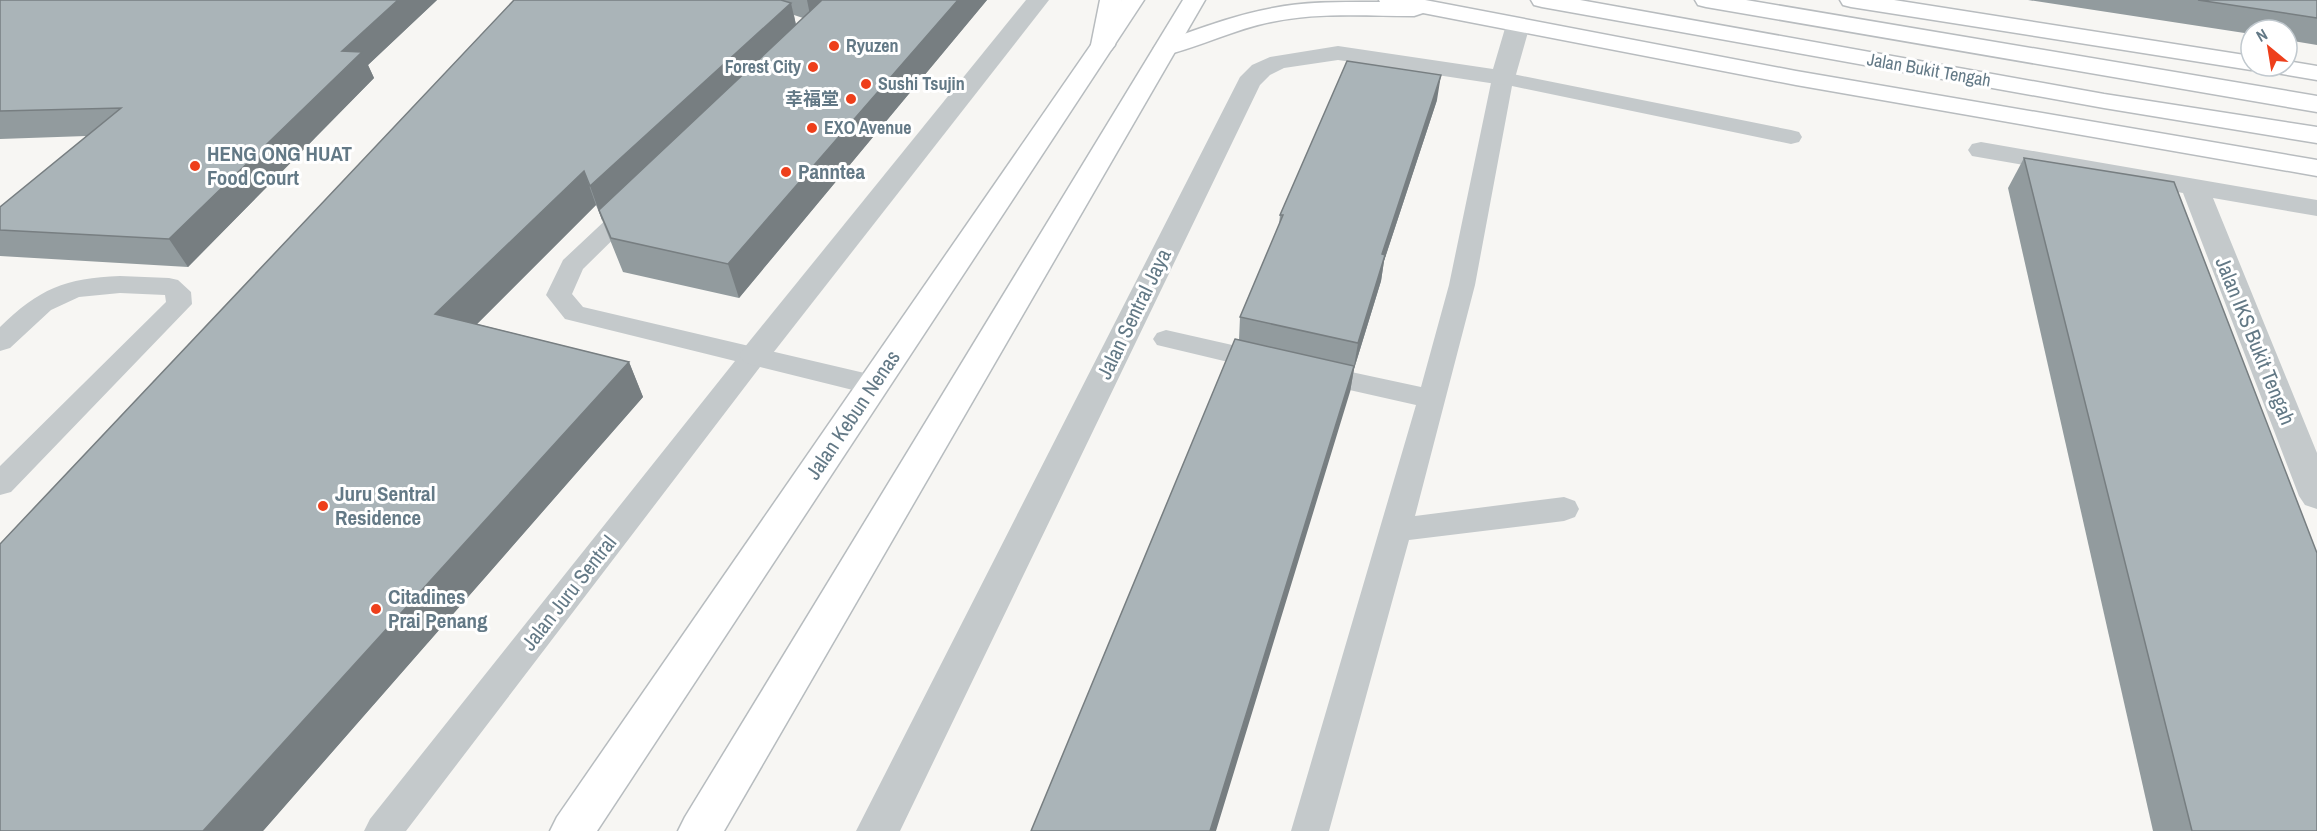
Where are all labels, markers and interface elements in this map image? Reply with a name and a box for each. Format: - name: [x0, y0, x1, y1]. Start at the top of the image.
- north arrow: [2239, 18, 2299, 78]
- text: N: [2252, 23, 2271, 47]
- place label: Ryuzen: [846, 33, 899, 58]
- marker: Ryuzen: [827, 39, 841, 53]
- street label: Jalan Bukit Tengah: [1865, 46, 1993, 93]
- place label: Forest City: [725, 54, 802, 79]
- marker: Forest City: [806, 60, 820, 74]
- place label: Sushi Tsujin: [878, 71, 965, 96]
- marker: Sushi Tsujin: [859, 77, 873, 91]
- place label: 幸福堂: [785, 86, 839, 111]
- marker: 幸福堂: [844, 92, 858, 106]
- place label: EXO Avenue: [824, 115, 912, 140]
- marker: EXO Avenue: [805, 121, 819, 135]
- place label: HENG ONG HUAT Food Court: [207, 139, 353, 192]
- place label: Panntea: [798, 157, 865, 186]
- marker: HENG ONG HUAT Food Court: [188, 159, 202, 173]
- marker: Panntea: [779, 165, 793, 179]
- street label: Jalan Sentral Jaya: [1089, 243, 1178, 384]
- street label: Jalan IKS Bukit Tengah: [2209, 253, 2302, 429]
- street label: Jalan Kebun Nenas: [799, 344, 907, 485]
- place label: Juru Sentral Residence: [335, 479, 436, 532]
- marker: Juru Sentral Residence: [316, 499, 330, 513]
- street label: Jalan Juru Sentral: [514, 529, 623, 656]
- place label: Citadines Prai Penang: [388, 582, 488, 635]
- marker: Citadines Prai Penang: [369, 602, 383, 616]

